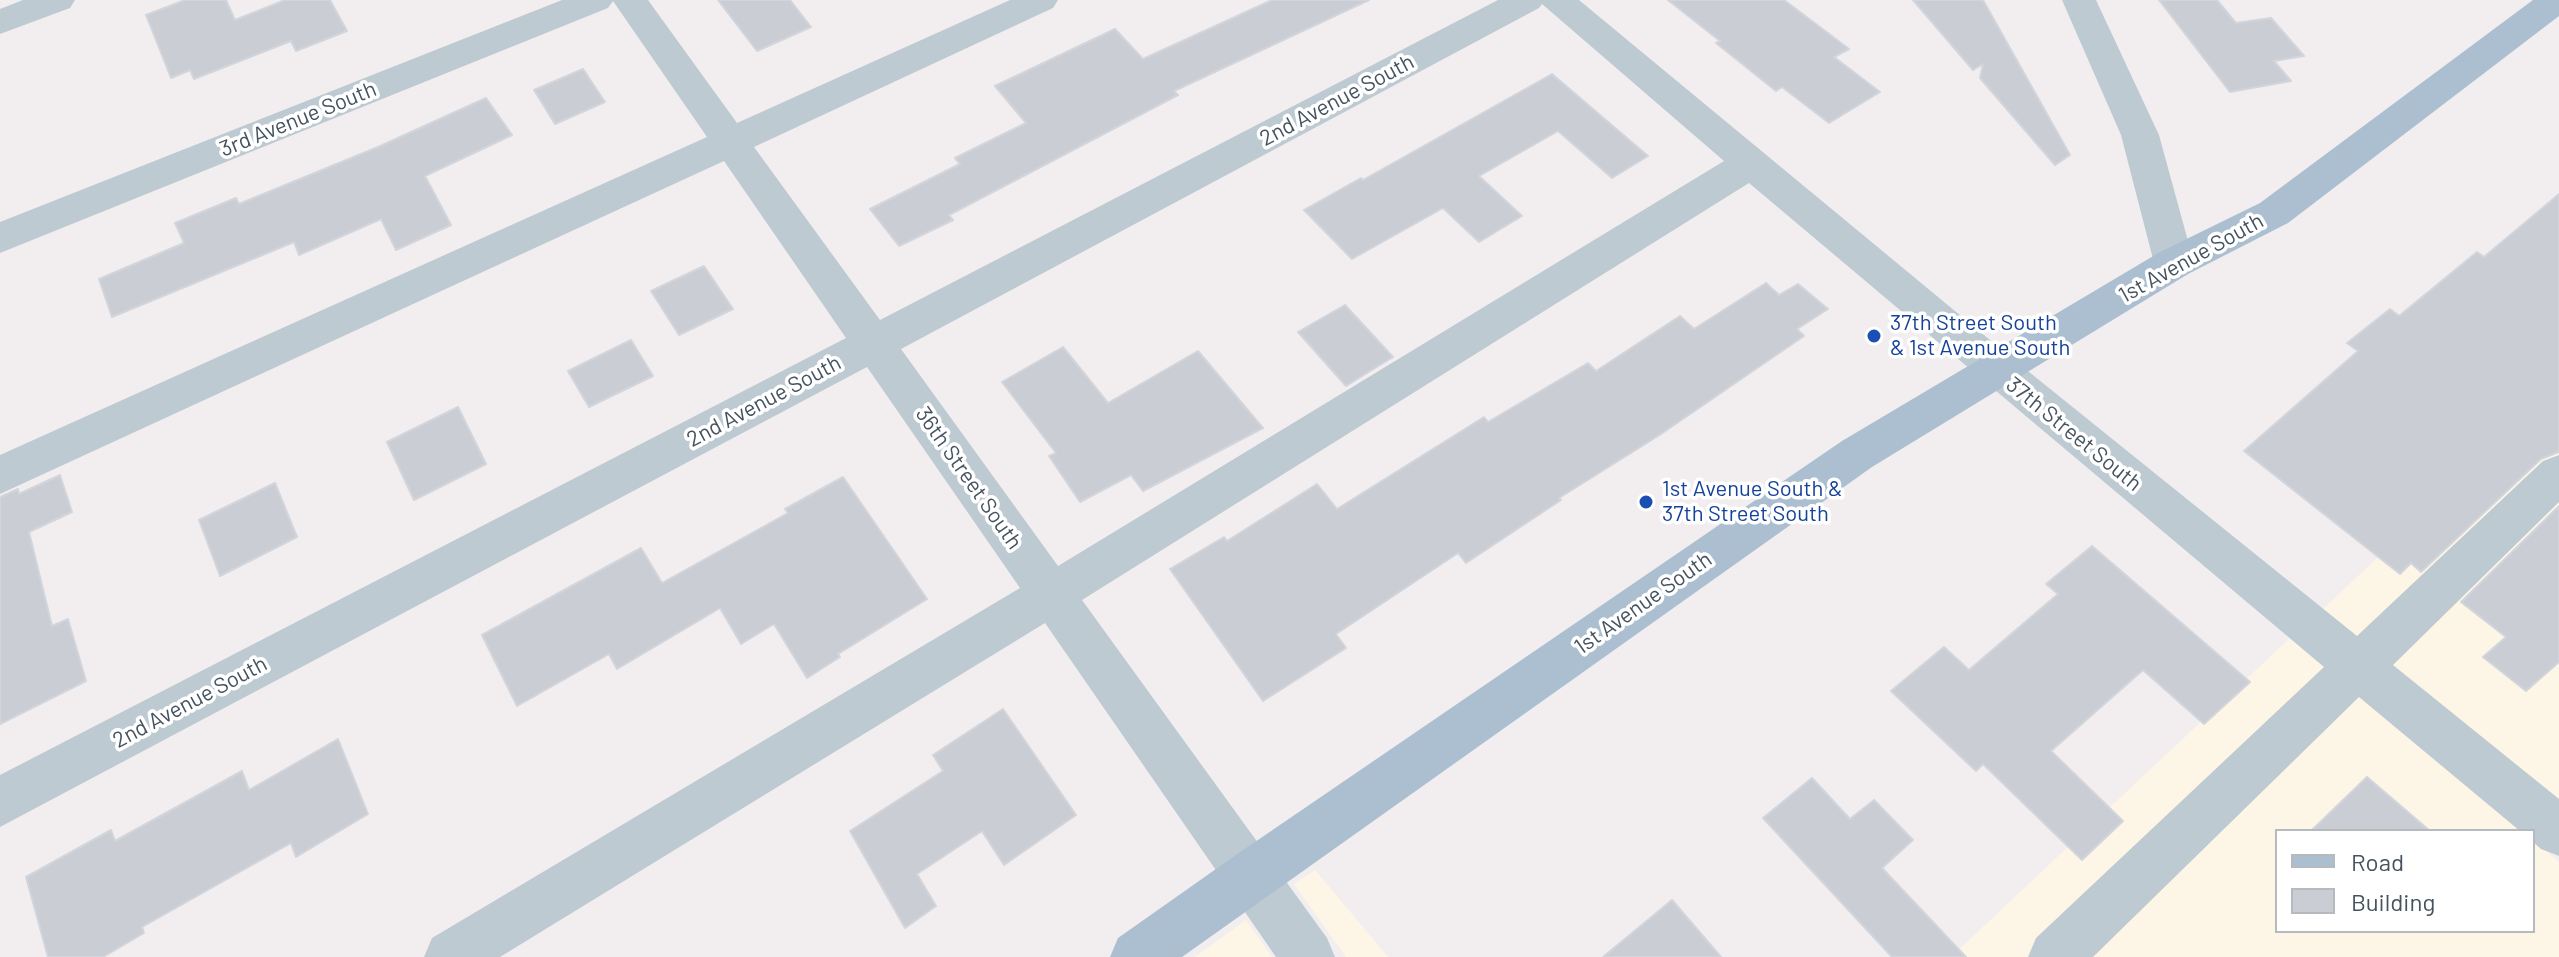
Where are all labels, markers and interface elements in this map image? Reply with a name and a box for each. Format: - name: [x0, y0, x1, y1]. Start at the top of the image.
- street label: 2nd Avenue South: [1255, 48, 1419, 152]
- street label: 3rd Avenue South: [216, 76, 380, 162]
- street label: 1st Avenue South: [2114, 207, 2268, 309]
- place label: 37th Street South & 1st Avenue South: [1890, 310, 2070, 362]
- marker: 37th Street South & 1st Avenue South: [1865, 327, 1883, 345]
- street label: 2nd Avenue South: [682, 349, 846, 453]
- street label: 37th Street South: [2001, 371, 2147, 497]
- street label: 36th Street South: [910, 402, 1028, 554]
- place label: 1st Avenue South & 37th Street South: [1662, 476, 1842, 528]
- marker: 1st Avenue South & 37th Street South: [1637, 493, 1655, 511]
- street label: 1st Avenue South: [1569, 546, 1717, 660]
- street label: 2nd Avenue South: [108, 650, 272, 754]
- legend: [2275, 829, 2535, 933]
- text: Road: [2351, 847, 2404, 876]
- text: Building: [2351, 887, 2435, 916]

